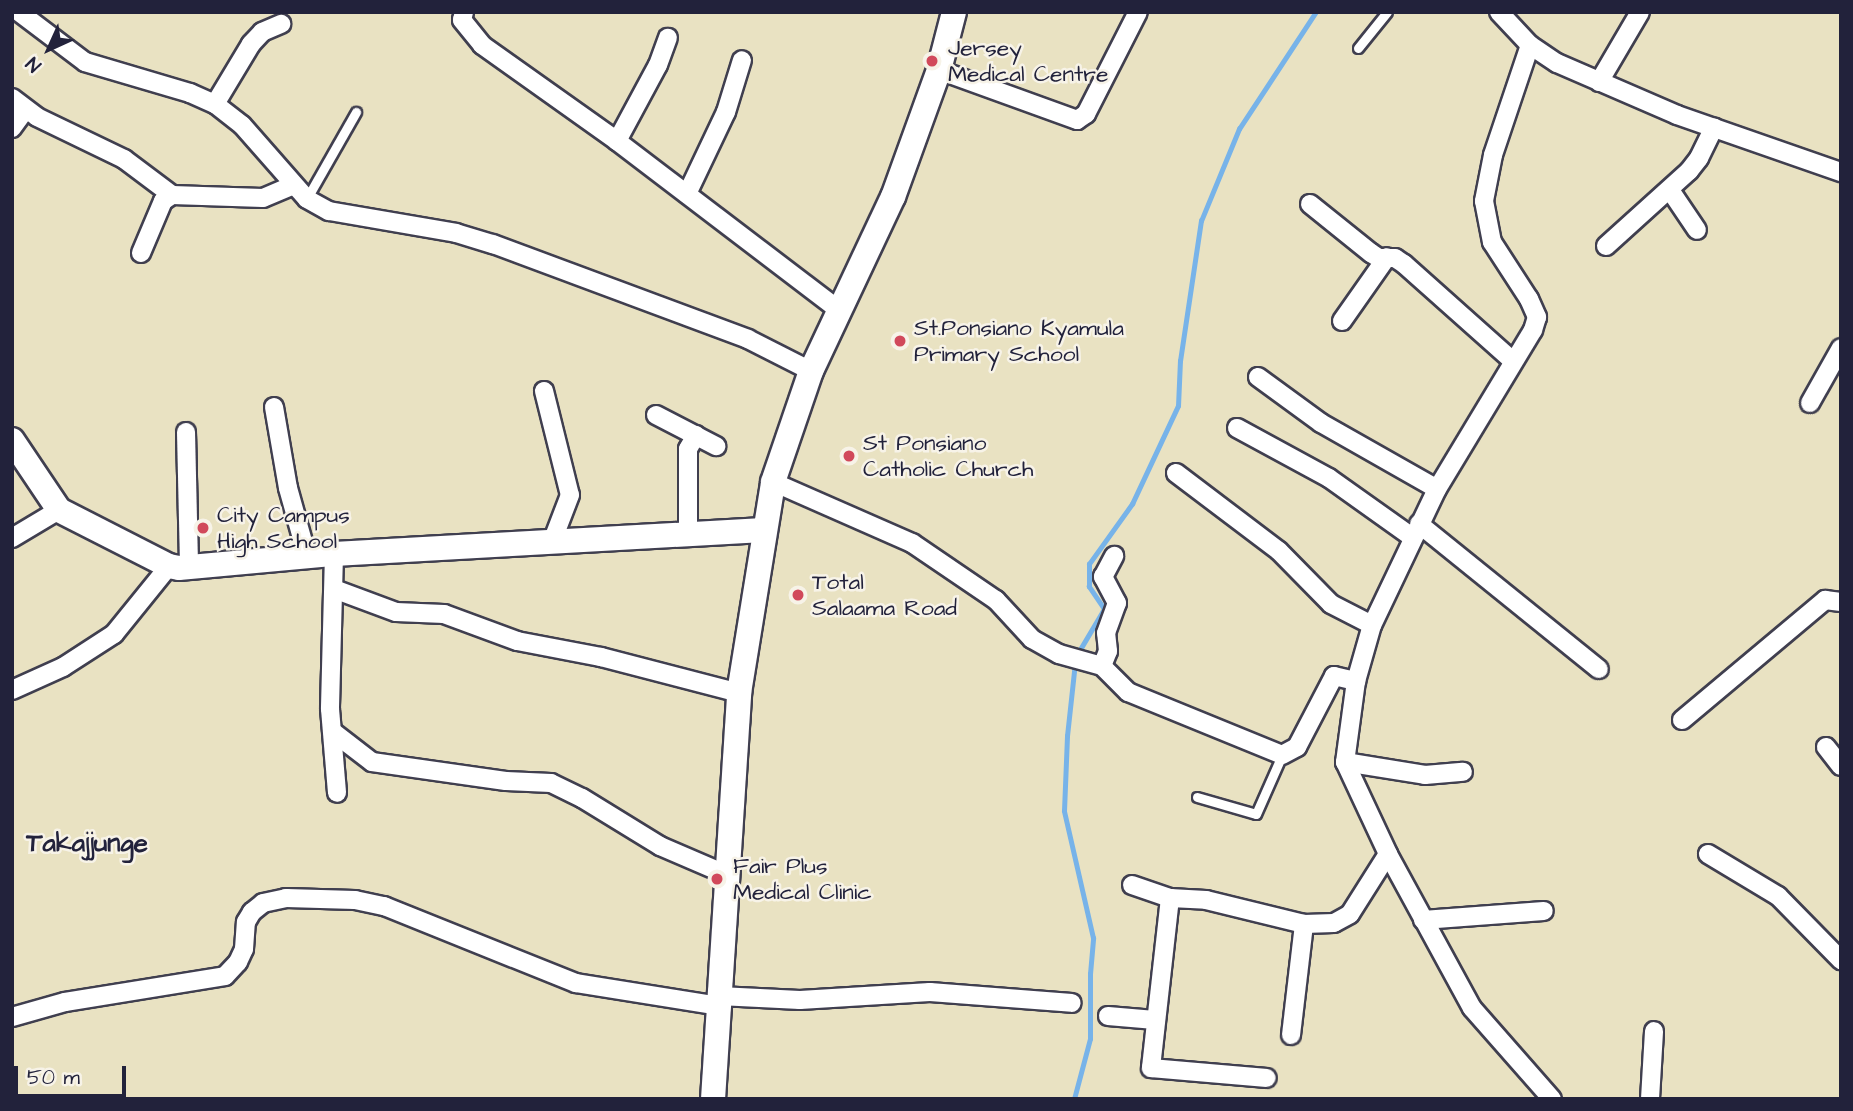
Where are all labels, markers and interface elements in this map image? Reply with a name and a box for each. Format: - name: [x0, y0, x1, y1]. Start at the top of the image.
- north arrow: [14, 14, 84, 84]
- place label: Jersey Medical Centre: [948, 34, 1108, 88]
- text: N: [20, 50, 48, 78]
- marker: Jersey Medical Centre: [922, 51, 942, 71]
- place label: St.Ponsiano Kyamula Primary School: [914, 314, 1124, 368]
- marker: St.Ponsiano Kyamula Primary School: [892, 333, 908, 349]
- place label: St Ponsiano Catholic Church: [863, 429, 1033, 483]
- marker: St Ponsiano Catholic Church: [841, 448, 857, 464]
- place label: City Campus High School: [217, 501, 350, 555]
- marker: City Campus High School: [195, 520, 211, 536]
- place label: Total Salaama Road: [812, 568, 957, 622]
- marker: Total Salaama Road: [790, 587, 806, 603]
- district label: Takajjunge: [26, 828, 148, 860]
- place label: Fair Plus Medical Clinic: [733, 852, 872, 906]
- marker: Fair Plus Medical Clinic: [707, 869, 727, 889]
- scale bar: [18, 1052, 130, 1096]
- text: 50 m: [27, 1063, 80, 1092]

